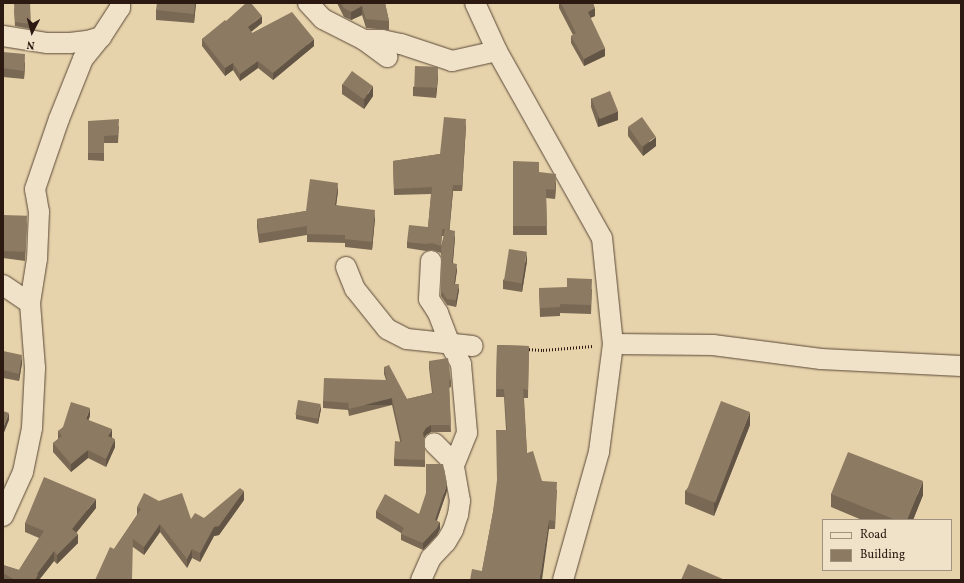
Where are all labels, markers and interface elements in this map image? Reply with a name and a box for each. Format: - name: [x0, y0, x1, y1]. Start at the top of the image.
- north arrow: [12, 12, 52, 52]
- text: N: [26, 37, 35, 52]
- legend: [822, 519, 952, 571]
- text: Road: [860, 527, 887, 543]
- text: Building: [860, 547, 905, 563]

